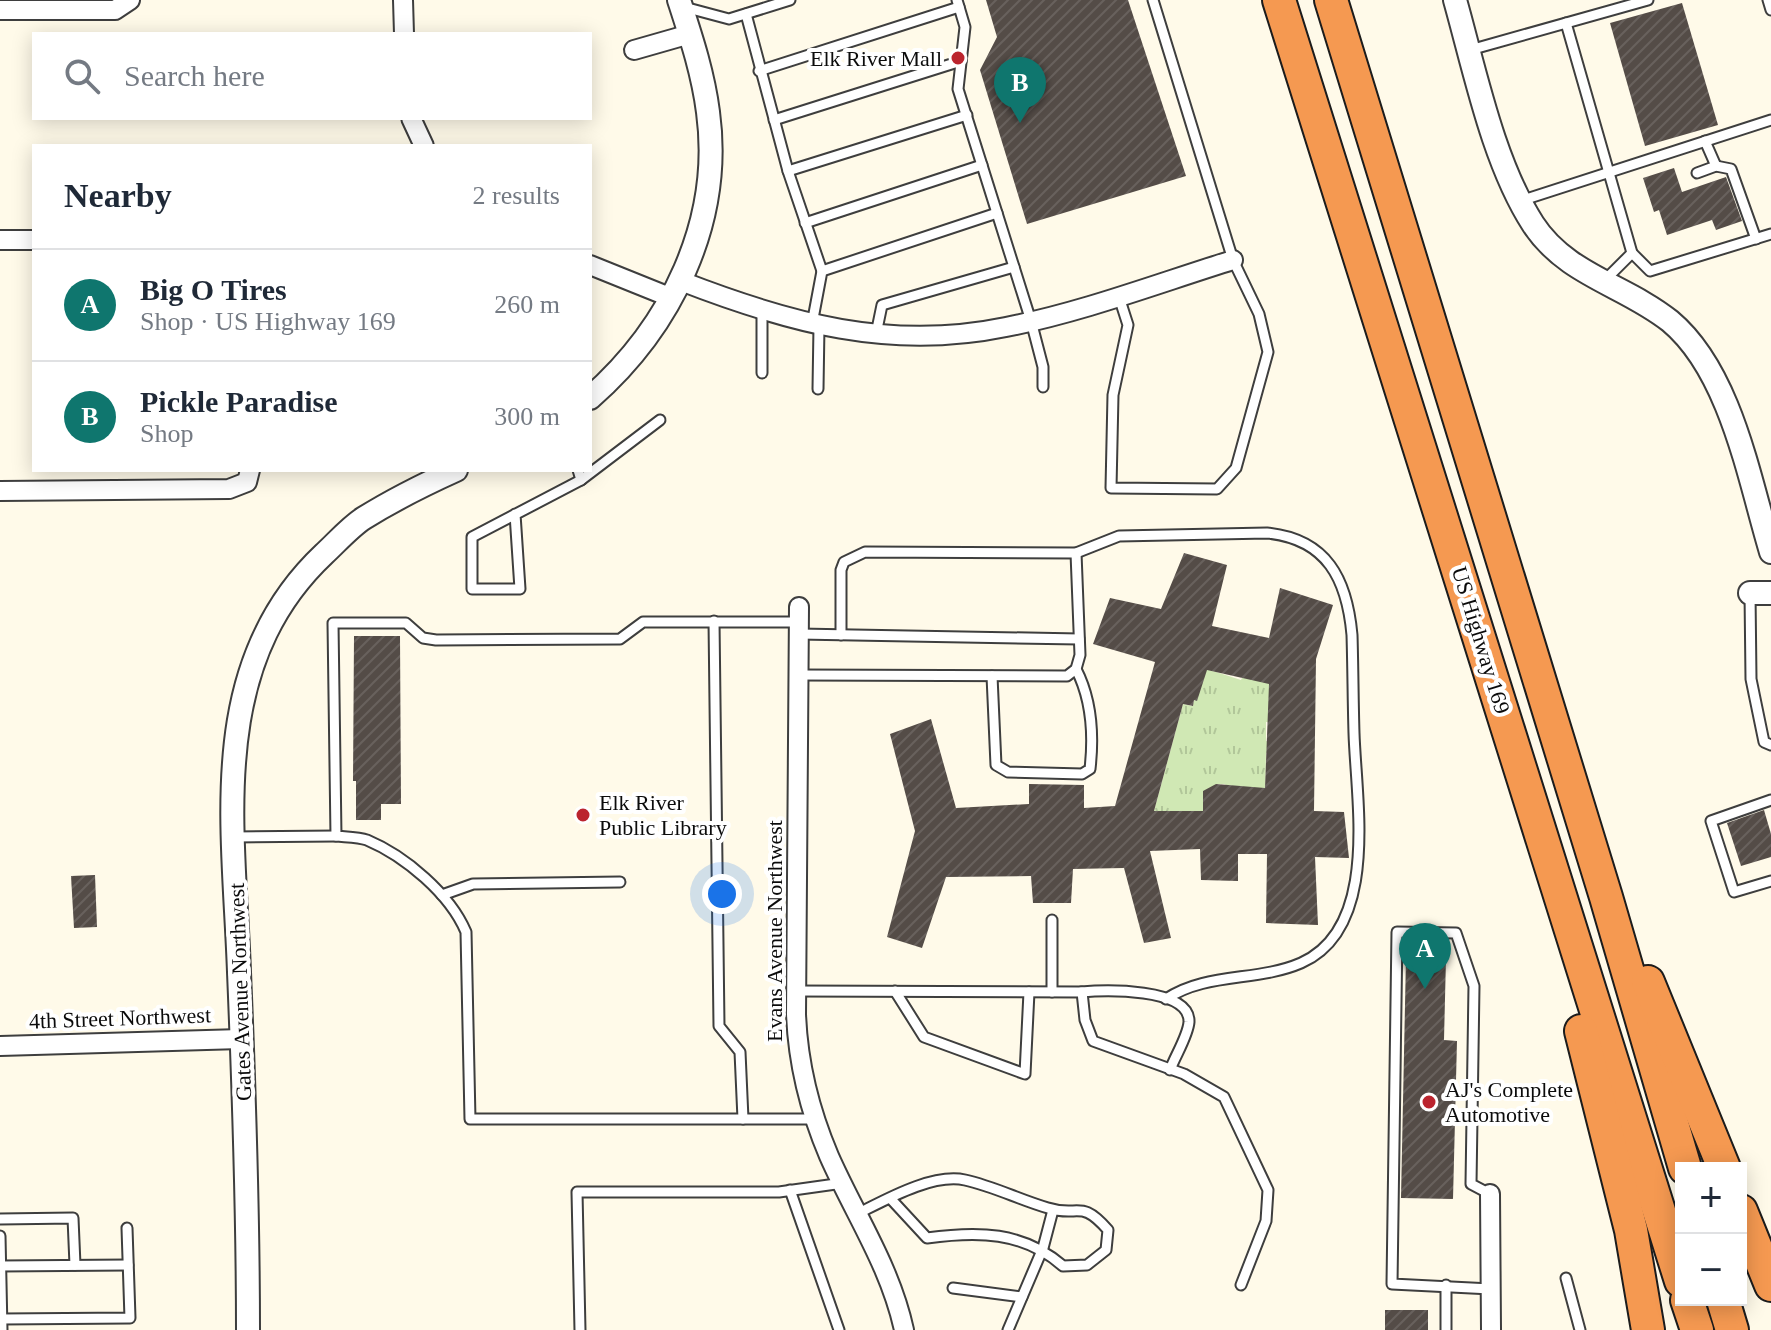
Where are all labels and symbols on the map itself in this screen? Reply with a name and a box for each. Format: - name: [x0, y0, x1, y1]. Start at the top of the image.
- place label: Elk River Mall: [810, 46, 942, 71]
- marker: Elk River Mall: [949, 49, 967, 67]
- pin: B: [994, 57, 1046, 123]
- street label: US Highway 169: [1447, 563, 1515, 717]
- place label: Elk River Public Library: [599, 790, 727, 840]
- marker: Elk River Public Library: [574, 806, 592, 824]
- street label: Evans Avenue Northwest: [762, 820, 787, 1042]
- your location: [702, 874, 742, 914]
- street label: Gates Avenue Northwest: [224, 882, 256, 1102]
- pin: A: [1399, 923, 1451, 989]
- street label: 4th Street Northwest: [29, 1002, 211, 1034]
- place label: AJ's Complete Automotive: [1445, 1077, 1573, 1127]
- marker: AJ's Complete Automotive: [1420, 1093, 1438, 1111]

